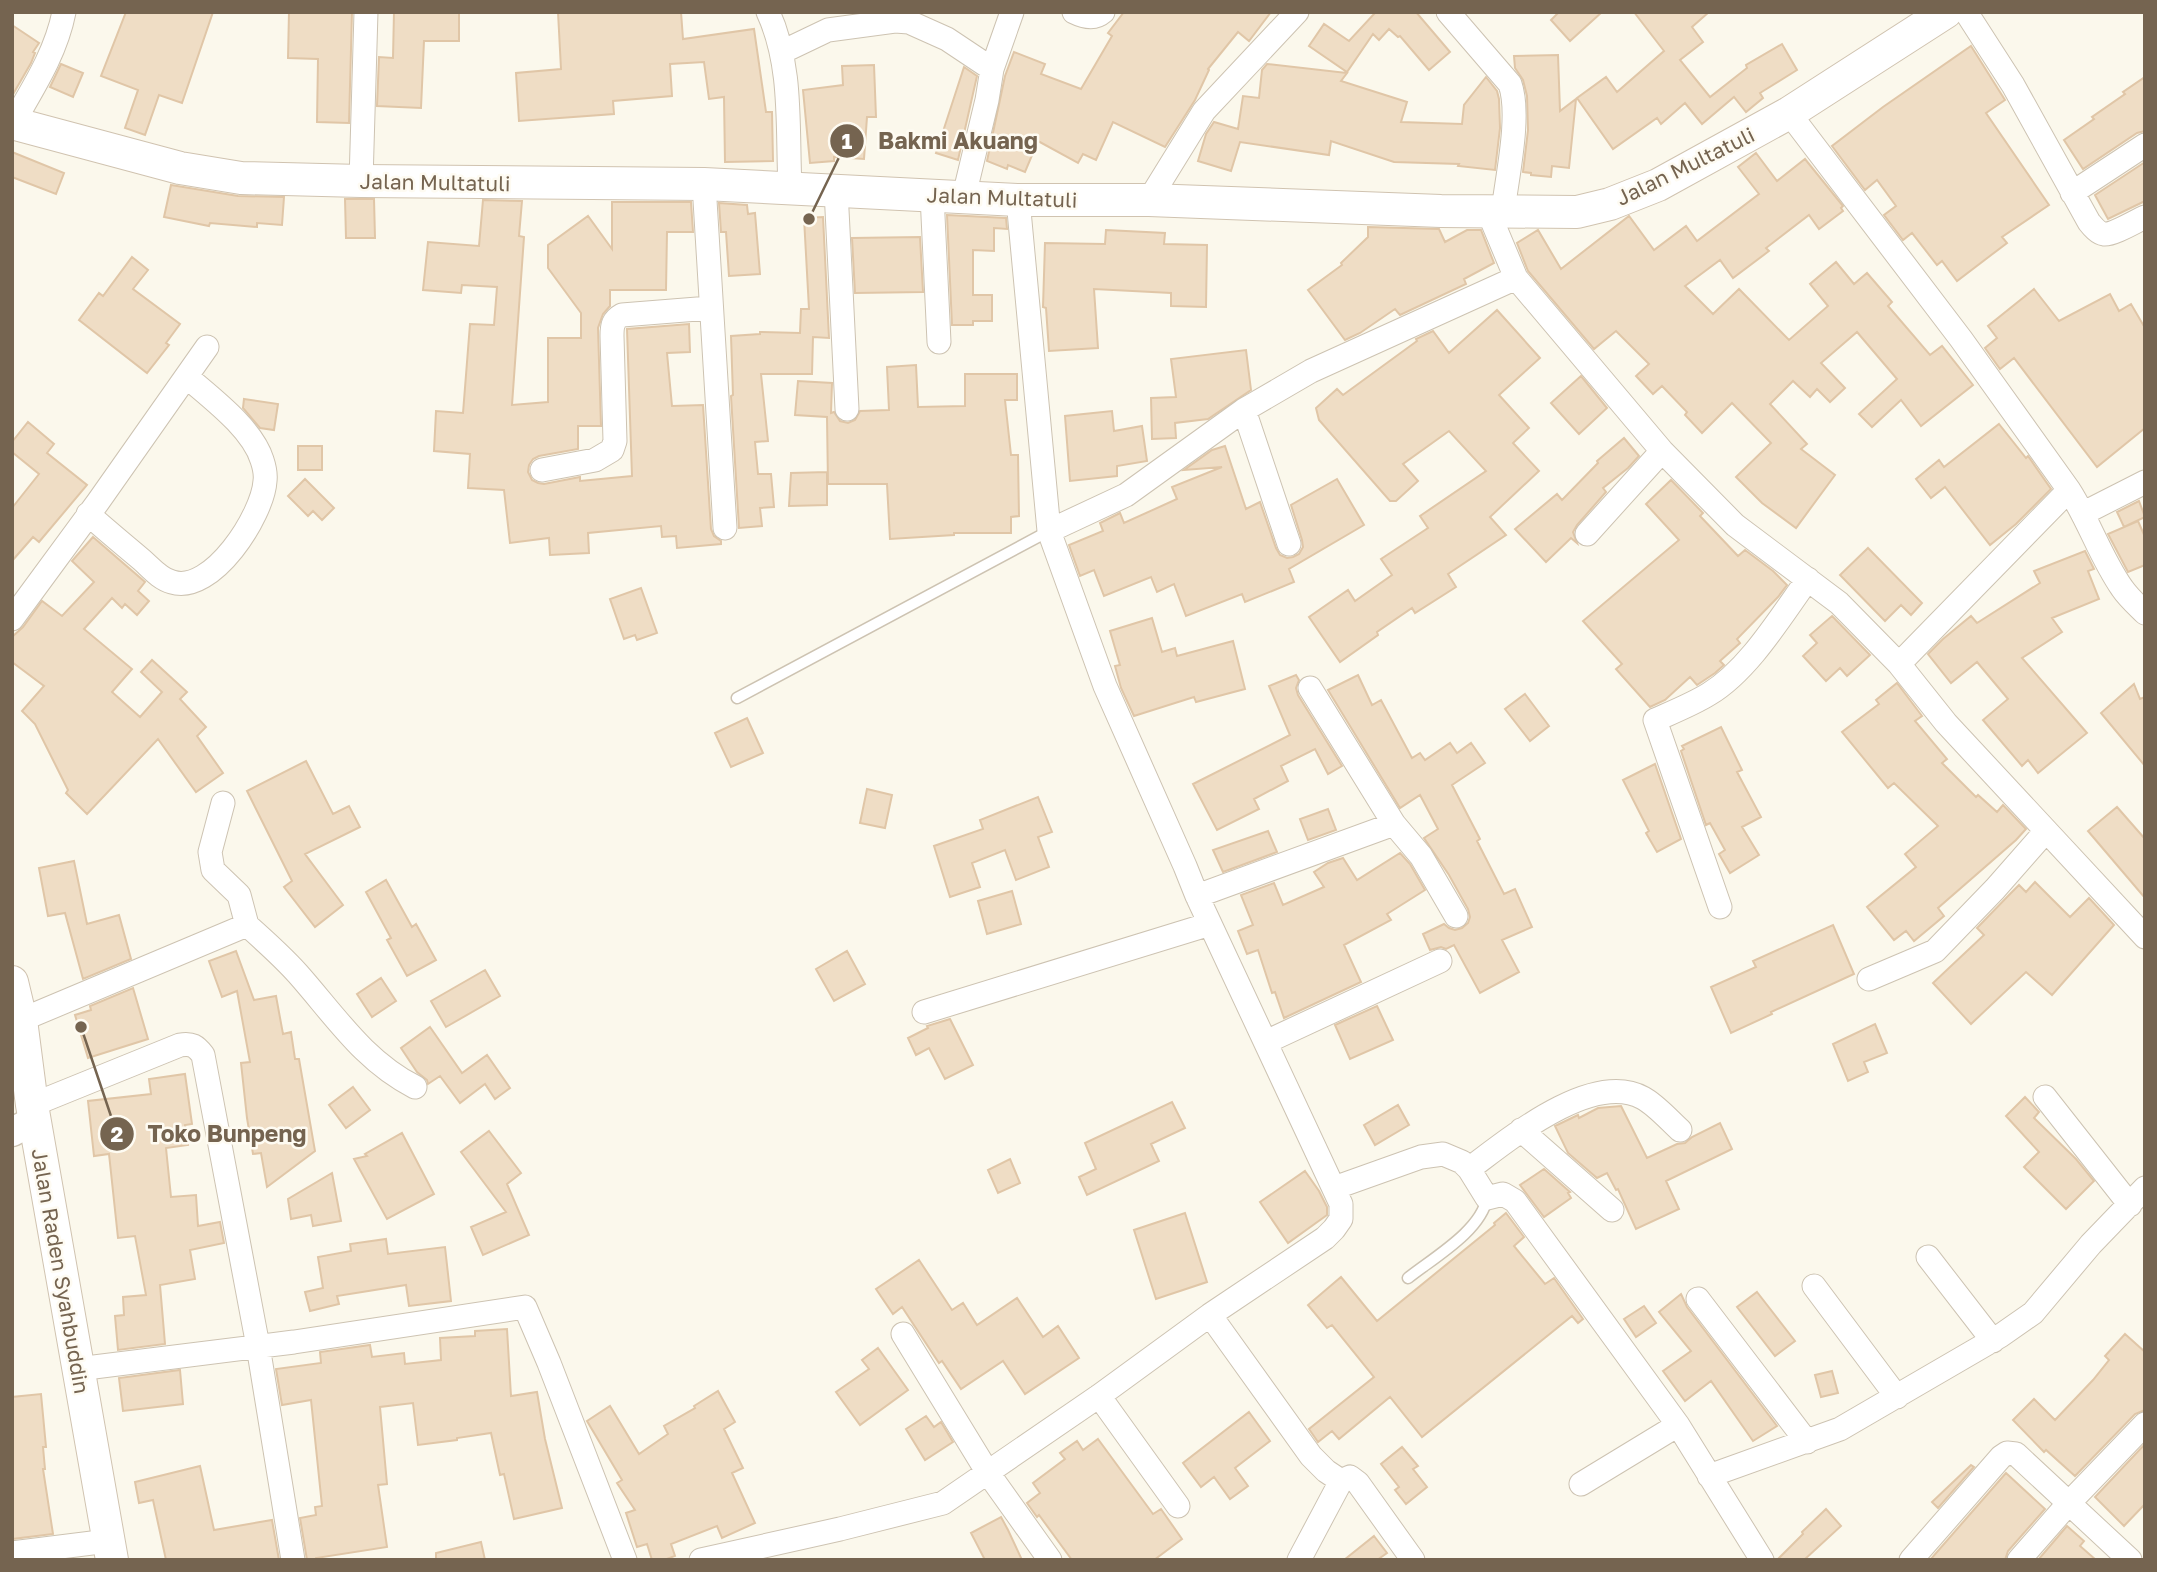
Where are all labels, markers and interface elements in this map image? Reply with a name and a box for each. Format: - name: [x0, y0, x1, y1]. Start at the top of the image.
- callout: Bakmi Akuang: [829, 119, 1052, 163]
- street label: Jalan Multatuli: [1612, 121, 1758, 211]
- text: Bakmi Akuang: [878, 126, 1038, 154]
- text: 1: [842, 128, 853, 154]
- street label: Jalan Multatuli: [359, 168, 511, 196]
- street label: Jalan Multatuli: [926, 181, 1078, 213]
- callout: Toko Bunpeng: [99, 1112, 321, 1156]
- text: Toko Bunpeng: [148, 1119, 306, 1147]
- text: 2: [111, 1121, 124, 1147]
- street label: Jalan Raden Syahbuddin: [27, 1146, 95, 1396]

